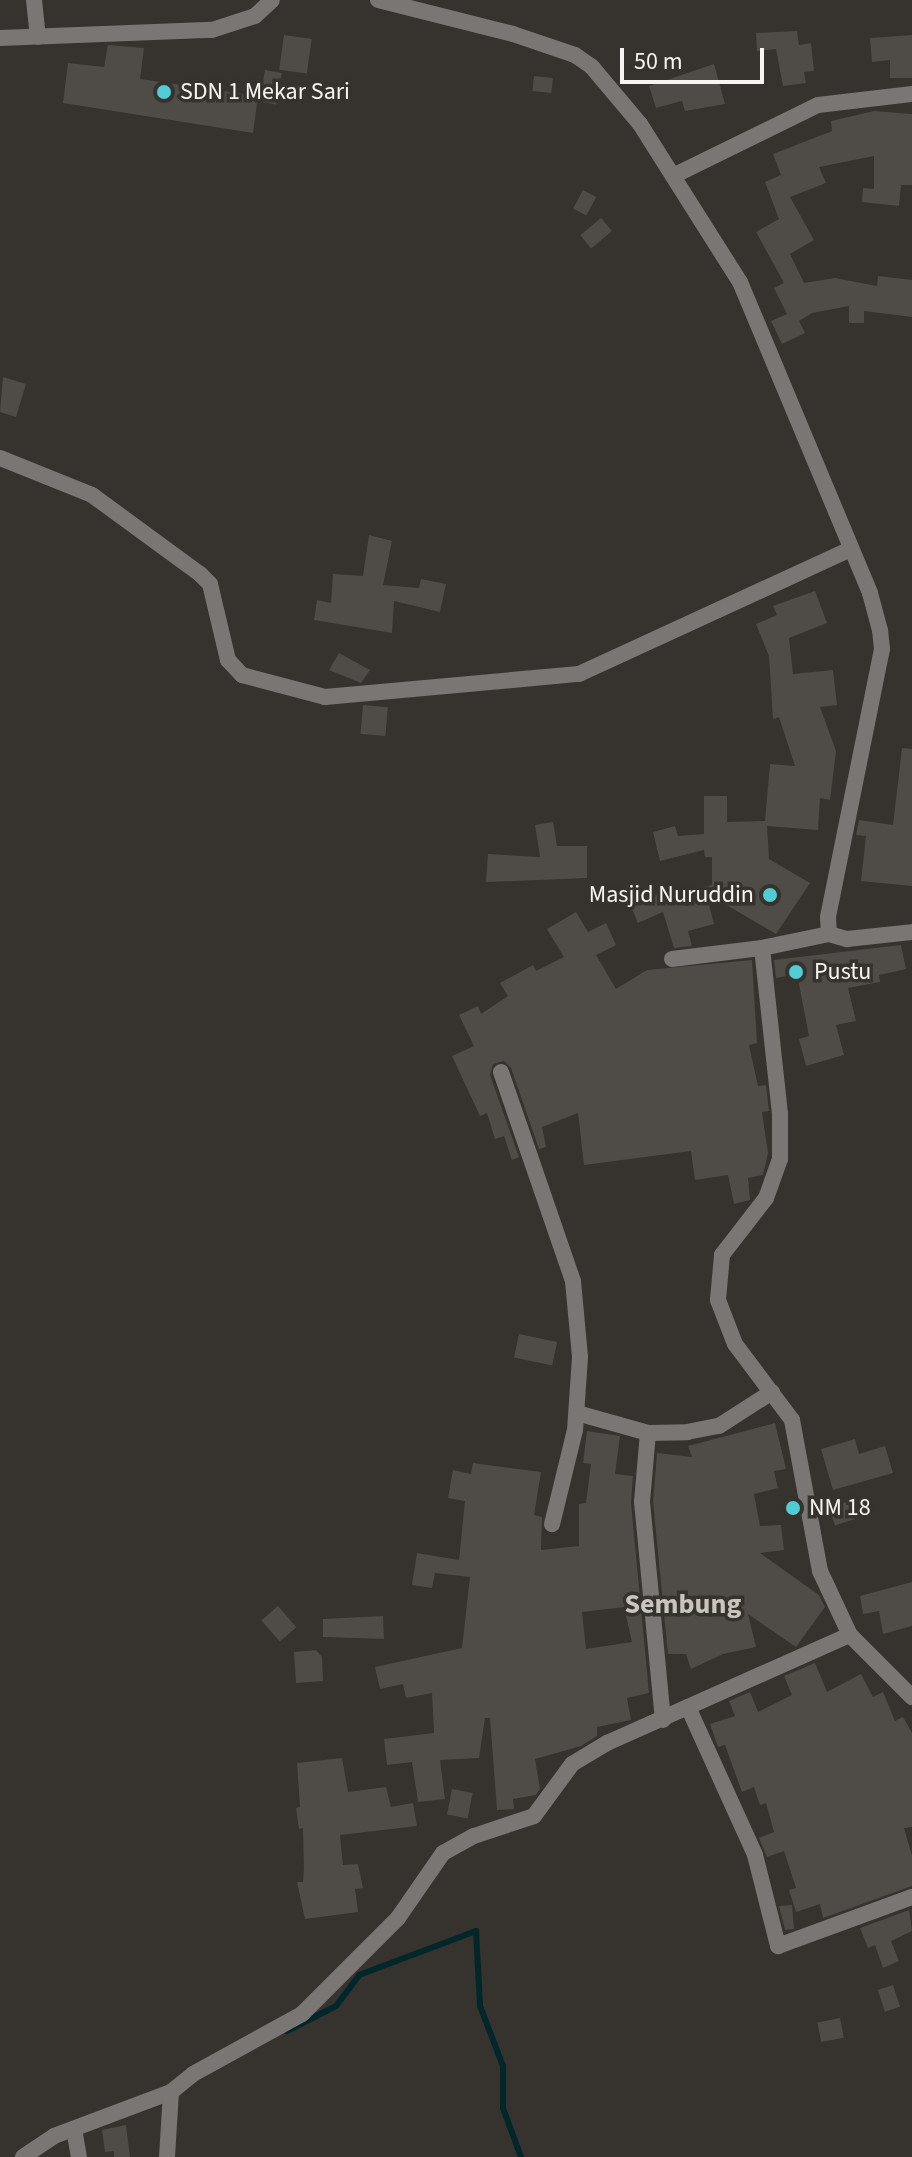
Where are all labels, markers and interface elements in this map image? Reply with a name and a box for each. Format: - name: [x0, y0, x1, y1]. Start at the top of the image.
- scale bar: [624, 32, 768, 82]
- text: 50 m: [634, 44, 683, 79]
- place label: SDN 1 Mekar Sari: [180, 78, 350, 106]
- marker: SDN 1 Mekar Sari: [155, 83, 173, 101]
- place label: Masjid Nuruddin: [589, 881, 754, 909]
- marker: Masjid Nuruddin: [761, 886, 779, 904]
- place label: Pustu: [814, 958, 871, 986]
- marker: Pustu: [785, 961, 807, 983]
- place label: NM 18: [809, 1494, 871, 1522]
- marker: NM 18: [784, 1499, 802, 1517]
- district label: Sembung: [625, 1587, 741, 1621]

